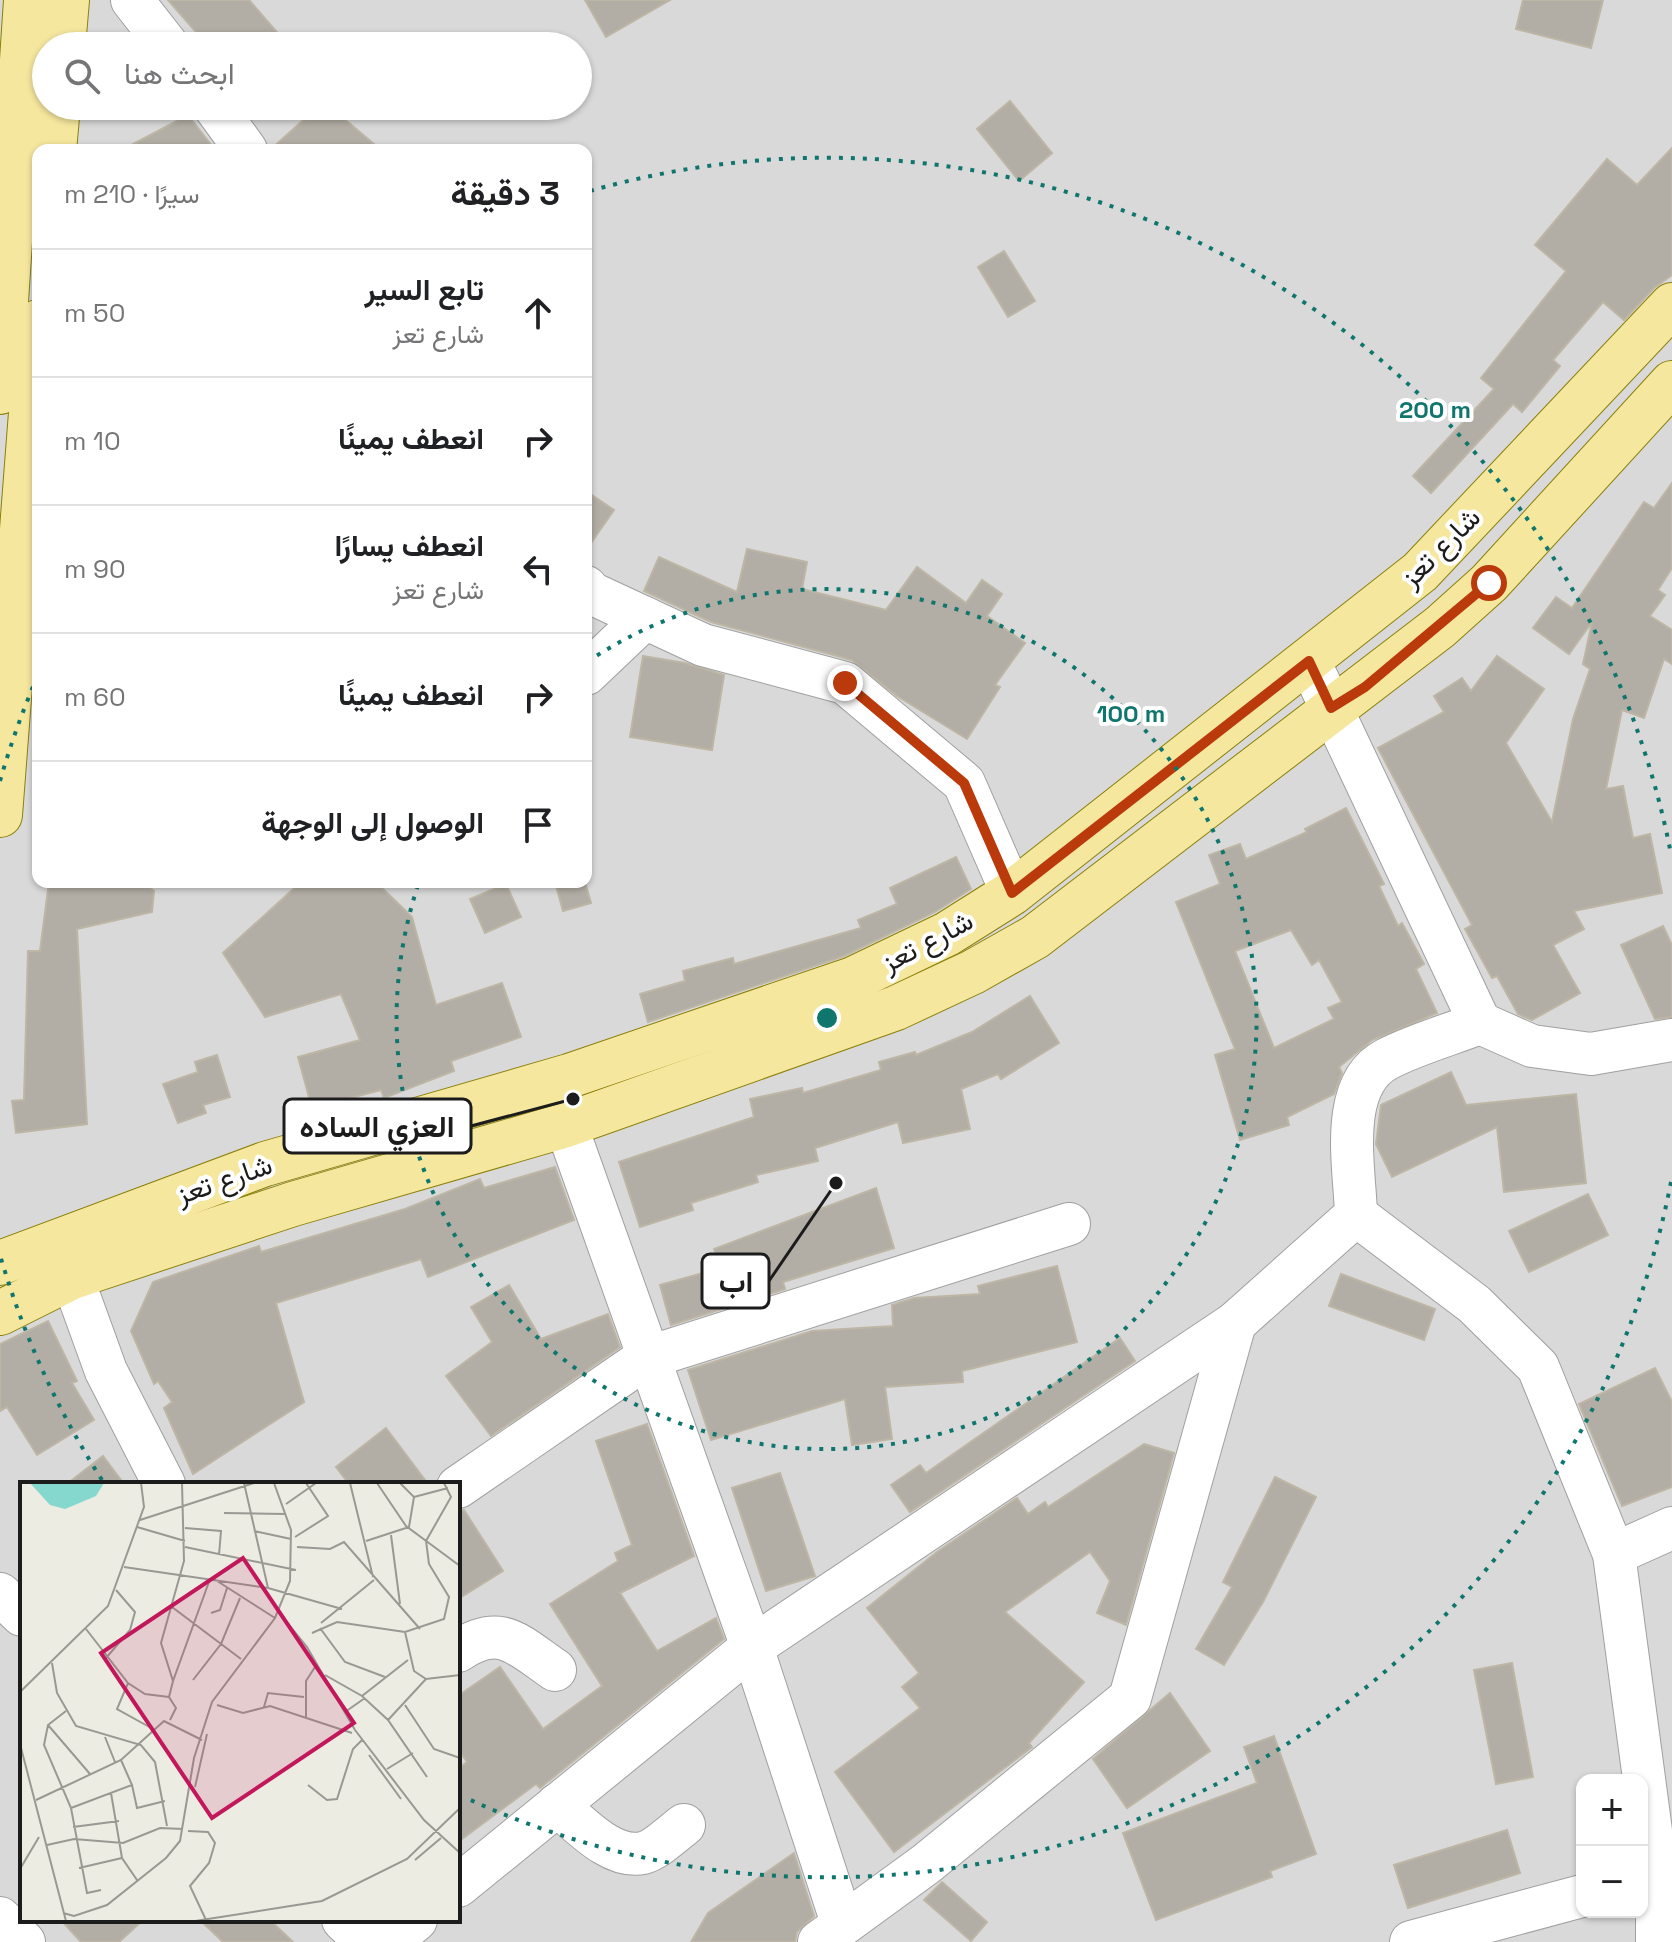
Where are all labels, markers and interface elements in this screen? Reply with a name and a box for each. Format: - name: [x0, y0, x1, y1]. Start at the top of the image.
- search box: [32, 32, 592, 120]
- icon: search: [60, 54, 104, 98]
- text: ابحث هنا: [124, 54, 235, 93]
- text: 3 دقيقة: [451, 172, 560, 215]
- text: سيرًا · 210 m: [64, 177, 200, 211]
- text: تابع السير: [365, 270, 484, 309]
- icon: ahead: [516, 291, 560, 335]
- text: 50 m: [64, 296, 125, 330]
- text: شارع تعز: [392, 317, 484, 351]
- text: 200 m: [1399, 394, 1471, 425]
- text: انعطف يمينًا: [338, 419, 484, 458]
- icon: right: [516, 419, 560, 463]
- text: 10 m: [64, 424, 121, 458]
- street label: شارع تعز: [1392, 499, 1488, 596]
- text: انعطف يسارًا: [334, 526, 484, 565]
- icon: left: [516, 547, 560, 591]
- text: 90 m: [64, 552, 126, 586]
- route start: [1471, 565, 1507, 601]
- text: شارع تعز: [392, 573, 484, 607]
- route end: [827, 665, 863, 701]
- text: انعطف يمينًا: [338, 675, 484, 714]
- icon: right: [516, 675, 560, 719]
- text: 60 m: [64, 680, 126, 714]
- text: 100 m: [1097, 698, 1165, 729]
- text: الوصول إلى الوجهة: [261, 803, 484, 842]
- icon: arrive: [516, 803, 560, 847]
- street label: شارع تعز: [874, 902, 980, 981]
- centre of rings: [813, 1004, 841, 1032]
- callout: العزي الساده: [284, 1099, 471, 1153]
- text: العزي الساده: [299, 1107, 455, 1152]
- street label: شارع تعز: [170, 1146, 277, 1213]
- callout: اب: [702, 1254, 769, 1308]
- text: اب: [719, 1262, 753, 1301]
- inset map: [20, 1482, 460, 1922]
- map controls: [1576, 1774, 1648, 1918]
- button: +: [1576, 1774, 1648, 1846]
- button: −: [1576, 1846, 1648, 1918]

